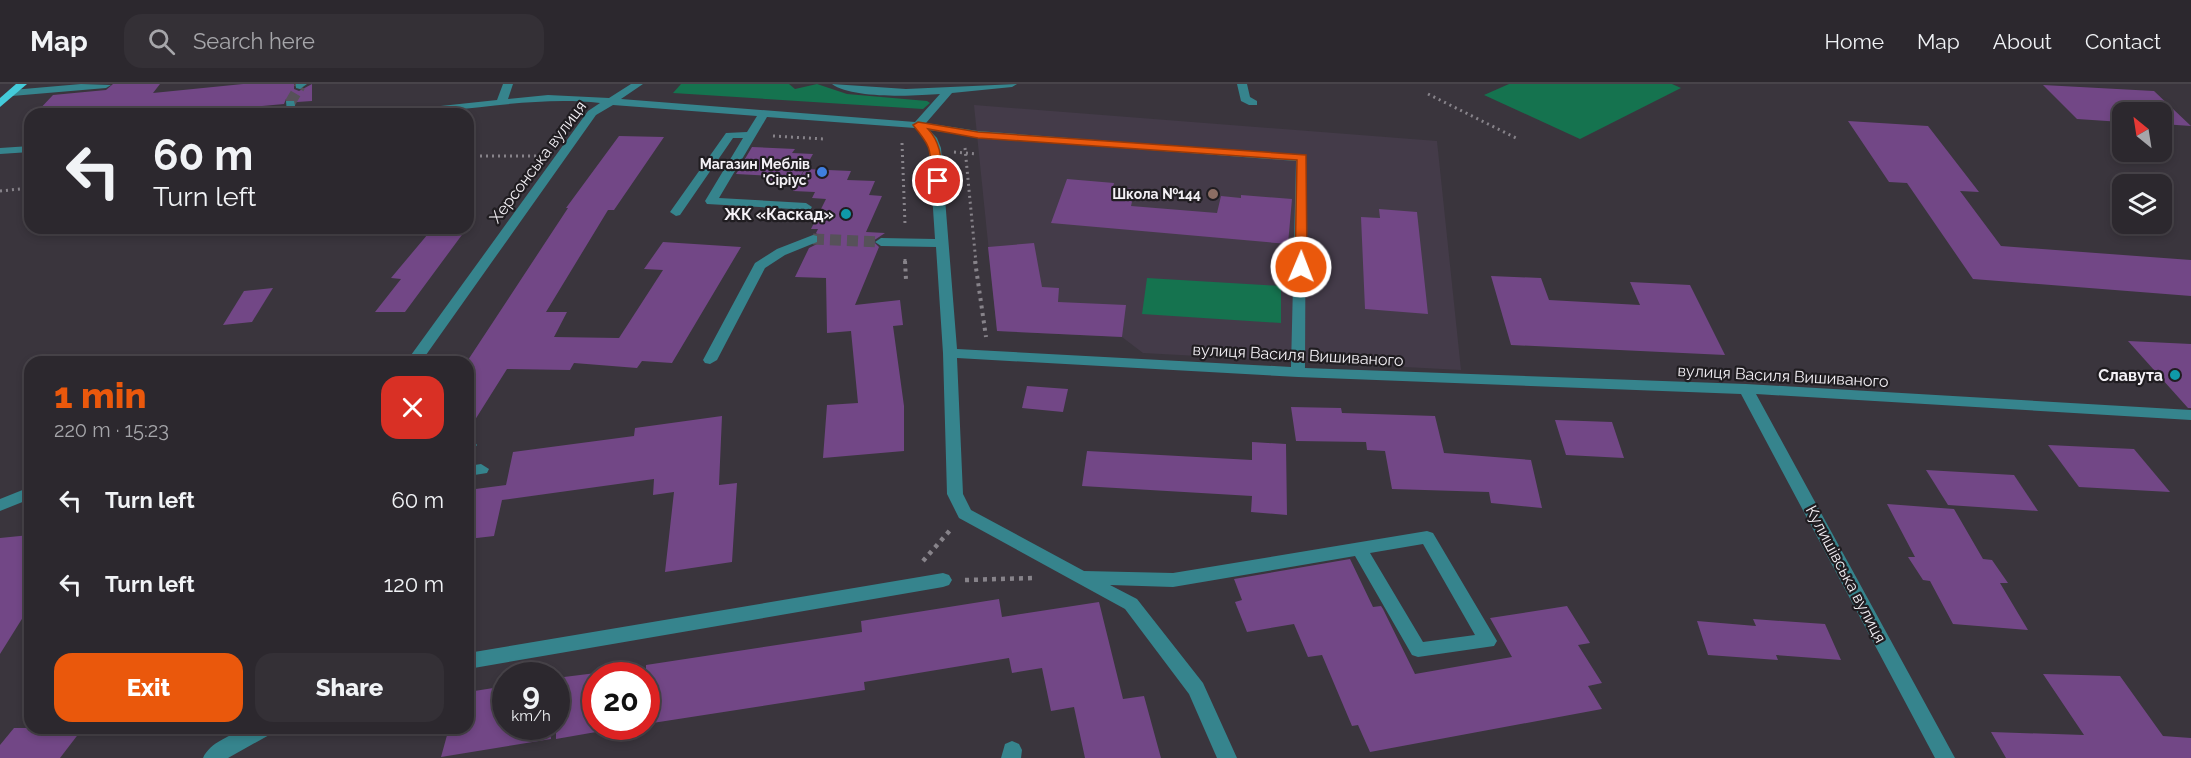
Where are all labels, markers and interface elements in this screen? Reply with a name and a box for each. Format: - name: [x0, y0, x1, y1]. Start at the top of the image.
- search box: [124, 14, 544, 68]
- text: Map: [30, 25, 88, 58]
- icon: search: [145, 25, 178, 58]
- text: Search here: [193, 28, 315, 54]
- text: Home: [1825, 29, 1884, 54]
- text: Map: [1917, 29, 1960, 54]
- text: About: [1993, 29, 2052, 54]
- text: Contact: [2085, 29, 2161, 54]
- street label: Херсонська вулиця: [486, 97, 590, 227]
- north arrow: [2112, 102, 2172, 162]
- map controls: [2112, 102, 2172, 234]
- text: 60 m: [153, 131, 253, 180]
- icon: left: [54, 132, 132, 210]
- pin: [912, 155, 963, 206]
- place label: Магазин Меблів 'Сіріус': [700, 156, 810, 188]
- icon: arrive: [921, 164, 954, 197]
- marker: Магазин Меблів 'Сіріус': [815, 165, 829, 179]
- button: layers: [2112, 174, 2172, 234]
- text: Turn left: [153, 181, 256, 212]
- place label: Школа №144: [1112, 186, 1201, 202]
- marker: Школа №144: [1206, 187, 1220, 201]
- place label: ЖК «Каскад»: [724, 205, 834, 224]
- marker: ЖК «Каскад»: [839, 207, 853, 221]
- position arrow: [1269, 235, 1333, 299]
- street label: вулиця Василя Вишиваного: [1192, 340, 1404, 370]
- street label: вулиця Василя Вишиваного: [1677, 361, 1889, 391]
- place label: Славута: [2098, 366, 2163, 385]
- marker: Славута: [2168, 368, 2182, 382]
- text: 1 min: [54, 374, 146, 416]
- button: close: [381, 376, 444, 439]
- text: 220 m · 15:23: [54, 418, 169, 442]
- icon: left: [54, 484, 87, 517]
- text: Turn left: [105, 487, 195, 513]
- text: 60 m: [391, 487, 444, 513]
- street label: Кулишівська вулиця: [1802, 502, 1890, 646]
- icon: left: [54, 568, 87, 601]
- text: Turn left: [105, 571, 195, 597]
- text: 120 m: [384, 571, 444, 597]
- button: Exit: [54, 653, 243, 722]
- button: Share: [255, 653, 444, 722]
- speed limit sign: 20: [582, 662, 660, 740]
- text: 9: [522, 676, 540, 711]
- text: km/h: [511, 707, 551, 725]

